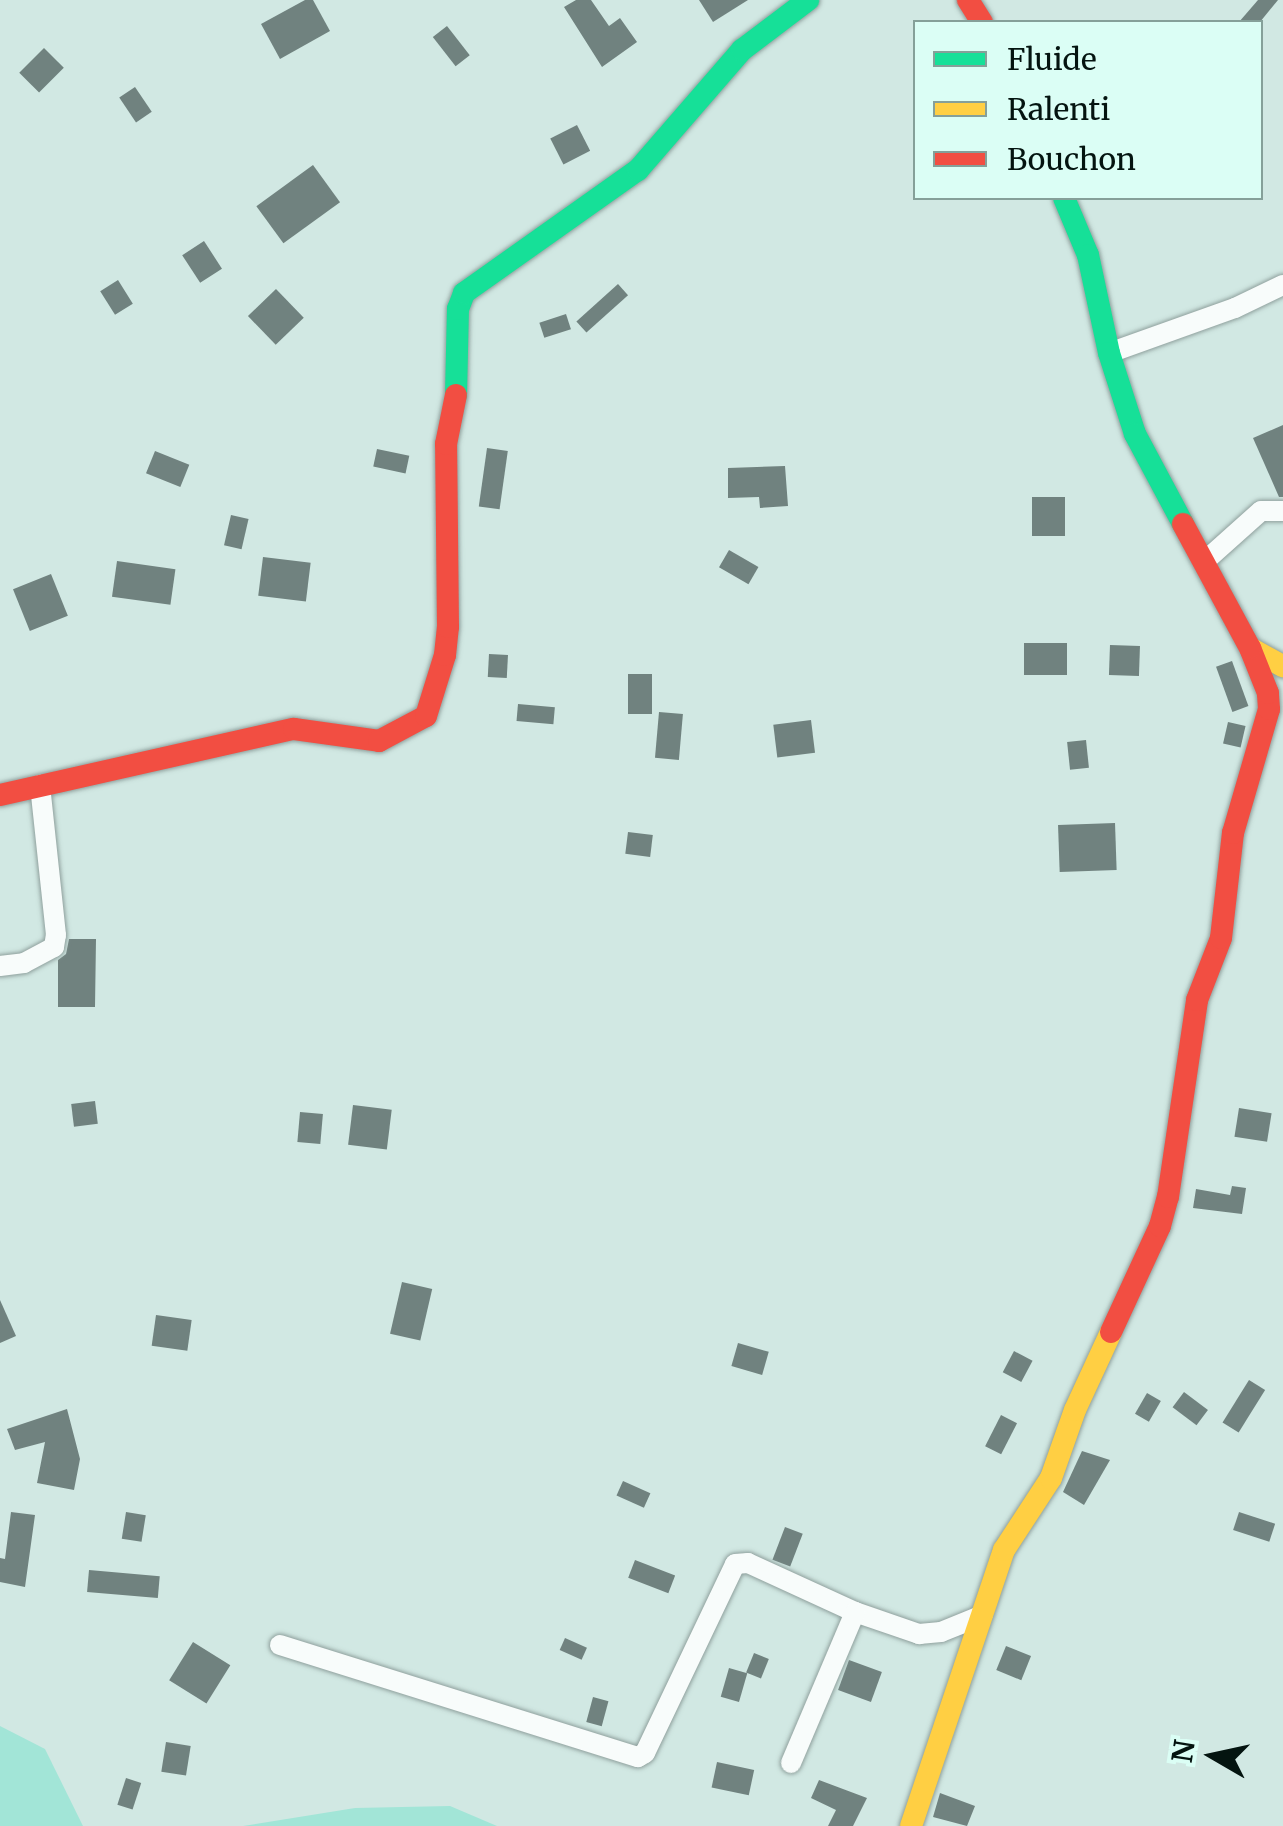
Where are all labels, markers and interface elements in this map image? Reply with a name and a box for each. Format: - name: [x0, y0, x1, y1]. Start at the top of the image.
- legend: [913, 20, 1263, 200]
- text: Fluide: [1007, 40, 1097, 78]
- text: Ralenti: [1007, 90, 1110, 128]
- text: Bouchon: [1007, 140, 1136, 178]
- north arrow: [1163, 1706, 1263, 1806]
- text: N: [1164, 1738, 1203, 1765]

